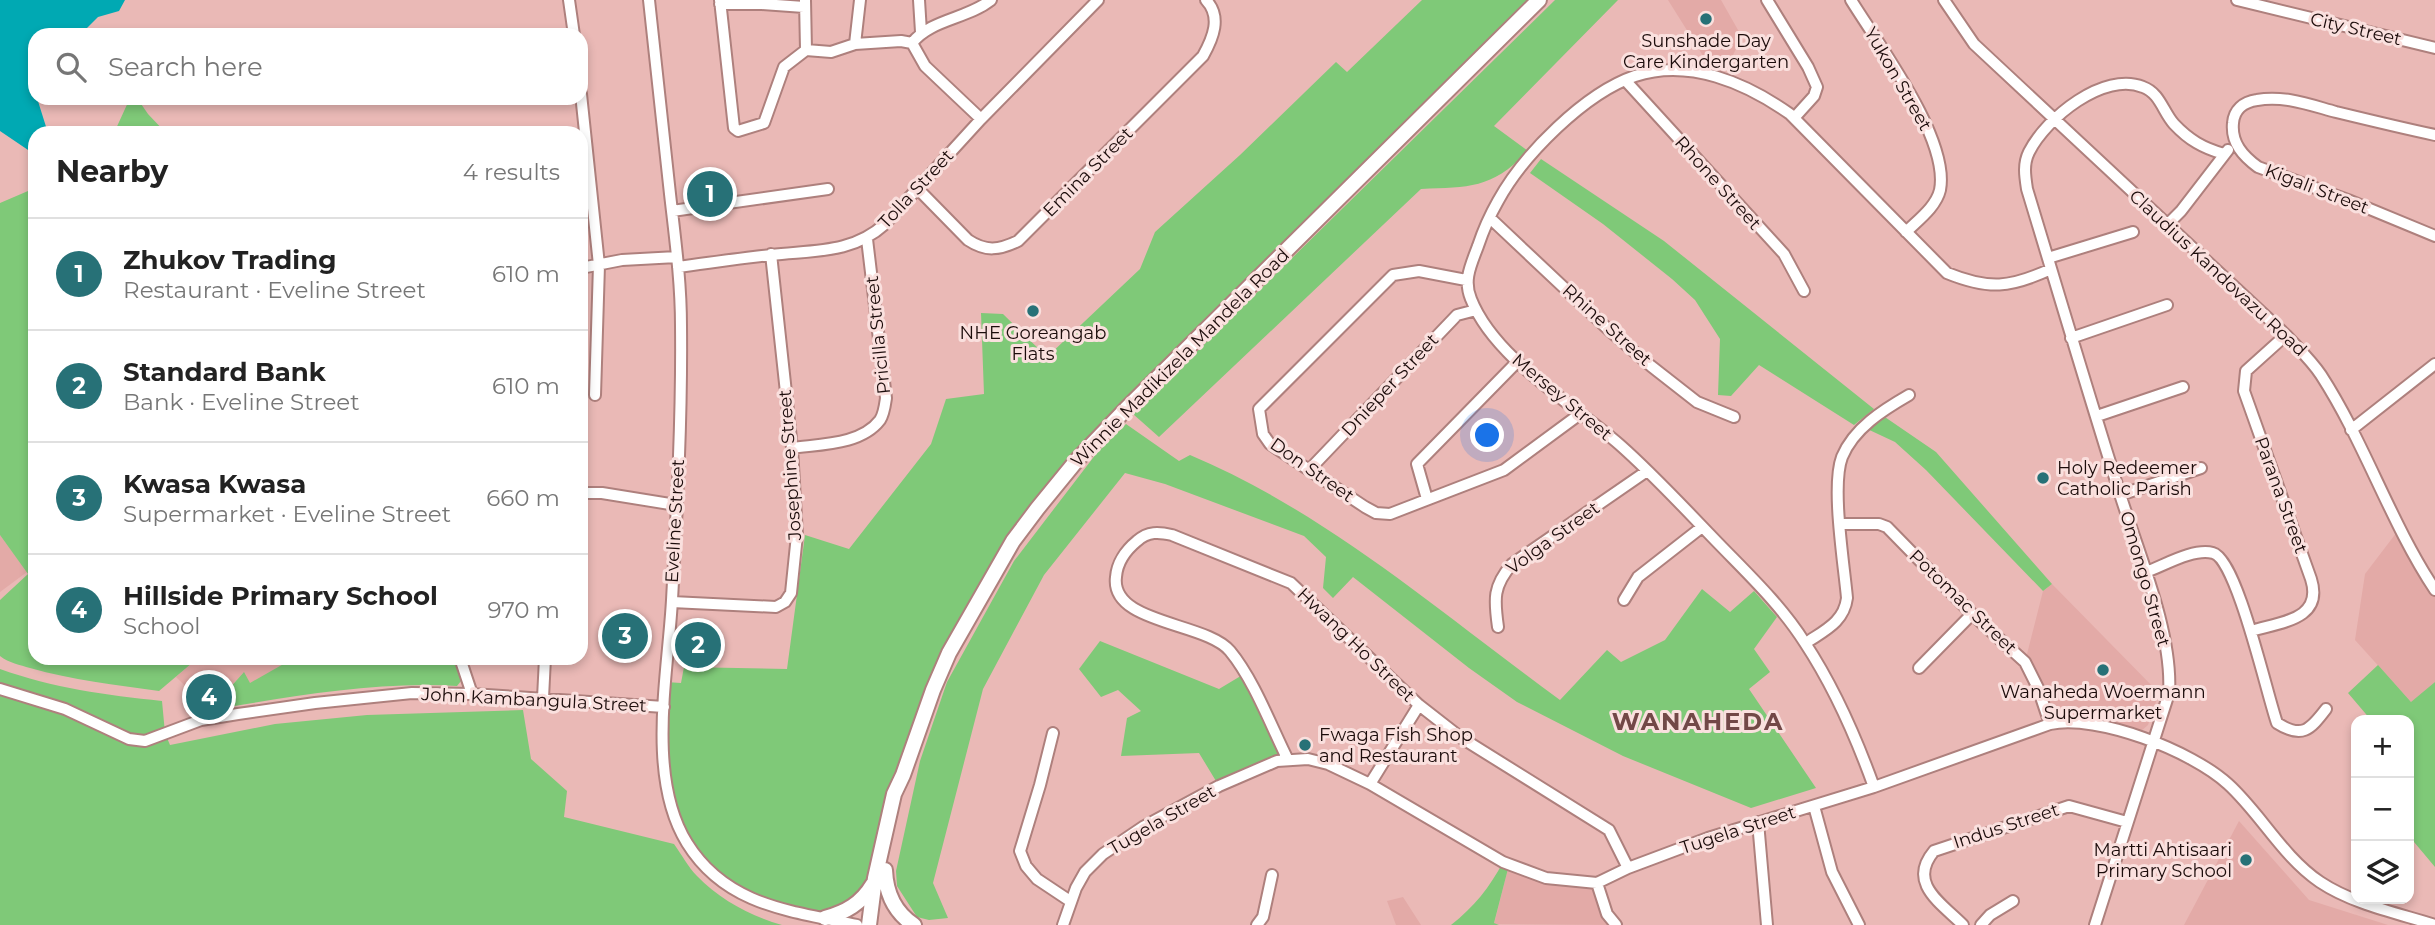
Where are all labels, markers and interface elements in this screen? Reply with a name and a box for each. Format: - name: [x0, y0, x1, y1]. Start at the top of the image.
- street label: City Street: [2308, 8, 2404, 50]
- marker: Sunshade Day Care Kindergarten: [1698, 11, 1714, 27]
- street label: Yukon Street: [1860, 23, 1936, 135]
- search box: [28, 28, 588, 105]
- place label: Sunshade Day Care Kindergarten: [1623, 30, 1789, 73]
- icon: search: [52, 48, 90, 86]
- text: Search here: [108, 51, 263, 83]
- street label: Emina Street: [1039, 123, 1137, 221]
- street label: Rhone Street: [1670, 132, 1766, 234]
- street label: Tolla Street: [874, 145, 958, 233]
- text: Nearby: [56, 153, 168, 190]
- text: 4 results: [463, 158, 560, 186]
- street label: Kigali Street: [2262, 159, 2372, 219]
- pin: 1: [687, 168, 733, 220]
- street label: Claudius Kandovazu Road: [2125, 185, 2311, 361]
- text: Zhukov Trading: [123, 244, 336, 276]
- street label: Winnie Madikizela Mandela Road: [1066, 244, 1294, 472]
- text: 1: [74, 260, 84, 288]
- text: 610 m: [492, 260, 560, 288]
- street label: Pricilla Street: [861, 275, 895, 395]
- text: Restaurant · Eveline Street: [123, 276, 426, 304]
- street label: Rhine Street: [1558, 279, 1656, 371]
- marker: NHE Goreangab Flats: [1025, 303, 1041, 319]
- place label: NHE Goreangab Flats: [960, 322, 1106, 365]
- street label: Dnieper Street: [1337, 329, 1443, 441]
- street label: Mersey Street: [1508, 349, 1616, 445]
- text: Standard Bank: [123, 356, 326, 388]
- text: 2: [72, 372, 86, 400]
- text: 610 m: [492, 372, 560, 400]
- text: Bank · Eveline Street: [123, 388, 360, 416]
- street label: Josephine Street: [774, 389, 806, 542]
- your location: [1470, 418, 1504, 452]
- street label: Don Street: [1266, 433, 1358, 507]
- street label: Parana Street: [2250, 434, 2312, 556]
- place label: Holy Redeemer Catholic Parish: [2057, 457, 2197, 500]
- street label: Eveline Street: [661, 458, 689, 584]
- text: Kwasa Kwasa: [123, 468, 306, 500]
- marker: Holy Redeemer Catholic Parish: [2035, 470, 2051, 486]
- text: 3: [72, 484, 86, 512]
- text: 660 m: [486, 484, 560, 512]
- street label: Volga Street: [1502, 497, 1604, 579]
- text: Supermarket · Eveline Street: [123, 500, 451, 528]
- street label: Omongo Street: [2115, 508, 2175, 650]
- street label: Potomac Street: [1905, 545, 2021, 659]
- text: Hillside Primary School: [123, 580, 438, 612]
- street label: Hwang Ho Street: [1293, 583, 1419, 707]
- text: 4: [71, 596, 87, 624]
- text: 970 m: [487, 596, 560, 624]
- pin: 3: [602, 610, 648, 662]
- text: School: [123, 612, 201, 640]
- pin: 2: [675, 619, 721, 671]
- marker: Wanaheda Woermann Supermarket: [2095, 662, 2111, 678]
- pin: 4: [186, 671, 232, 723]
- place label: Wanaheda Woermann Supermarket: [2000, 681, 2206, 724]
- street label: John Kambangula Street: [420, 683, 647, 717]
- district label: WANAHEDA: [1612, 707, 1784, 736]
- map controls: [2351, 715, 2414, 904]
- button: +: [2351, 715, 2414, 778]
- place label: Fwaga Fish Shop and Restaurant: [1319, 724, 1473, 767]
- marker: Fwaga Fish Shop and Restaurant: [1297, 737, 1313, 753]
- button: −: [2351, 778, 2414, 841]
- street label: Tugela Street: [1105, 780, 1219, 860]
- street label: Indus Street: [1950, 799, 2062, 853]
- street label: Tugela Street: [1678, 801, 1798, 859]
- place label: Martti Ahtisaari Primary School: [2094, 839, 2232, 882]
- button: layers: [2351, 841, 2414, 904]
- marker: Martti Ahtisaari Primary School: [2238, 852, 2254, 868]

